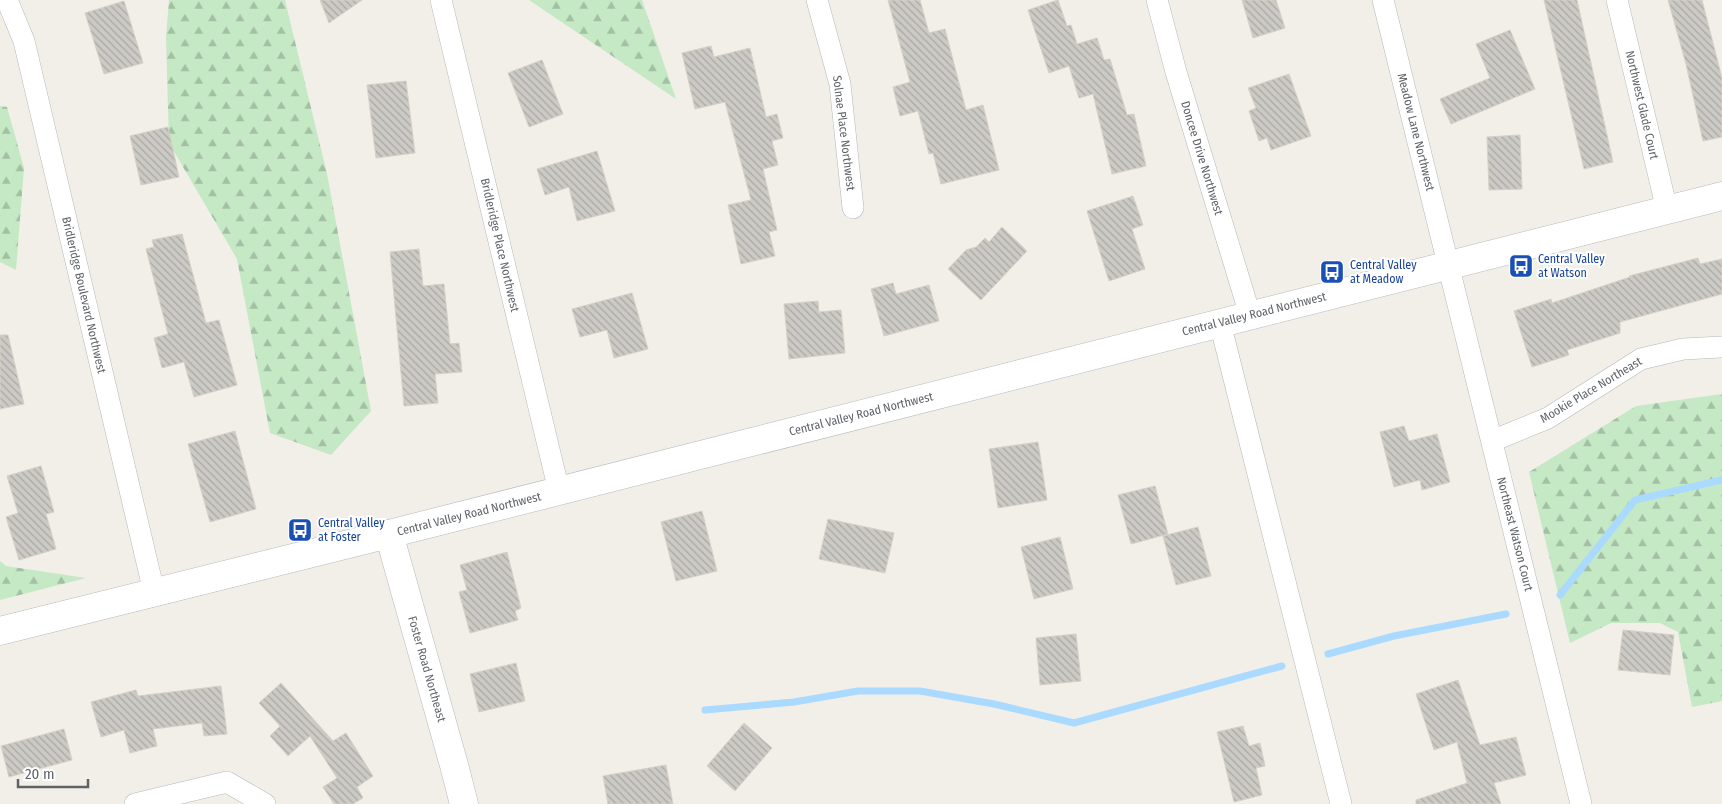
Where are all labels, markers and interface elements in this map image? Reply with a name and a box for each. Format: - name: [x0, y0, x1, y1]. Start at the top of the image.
- street label: Northwest Glade Court: [1623, 49, 1661, 161]
- street label: Meadow Lane Northwest: [1395, 72, 1437, 192]
- street label: Solnae Place Northwest: [830, 75, 858, 192]
- street label: Doncee Drive Northwest: [1178, 99, 1226, 217]
- street label: Bridleridge Place Northwest: [478, 177, 522, 313]
- street label: Bridleridge Boulevard Northwest: [59, 215, 109, 375]
- place label: Central Valley at Watson: [1538, 252, 1605, 280]
- bus stop icon: Central Valley at Watson: [1508, 253, 1534, 279]
- place label: Central Valley at Meadow: [1350, 258, 1417, 286]
- bus stop icon: Central Valley at Meadow: [1319, 259, 1345, 285]
- street label: Central Valley Road Northwest: [1181, 289, 1328, 339]
- street label: Mookie Place Northeast: [1538, 354, 1644, 426]
- street label: Central Valley Road Northwest: [788, 389, 935, 439]
- street label: Northeast Watson Court: [1494, 475, 1536, 593]
- street label: Central Valley Road Northwest: [396, 489, 543, 539]
- place label: Central Valley at Foster: [318, 516, 385, 544]
- bus stop icon: Central Valley at Foster: [287, 517, 313, 543]
- street label: Foster Road Northeast: [405, 615, 449, 724]
- scale bar: [18, 756, 88, 788]
- text: 20 m: [25, 765, 55, 783]

